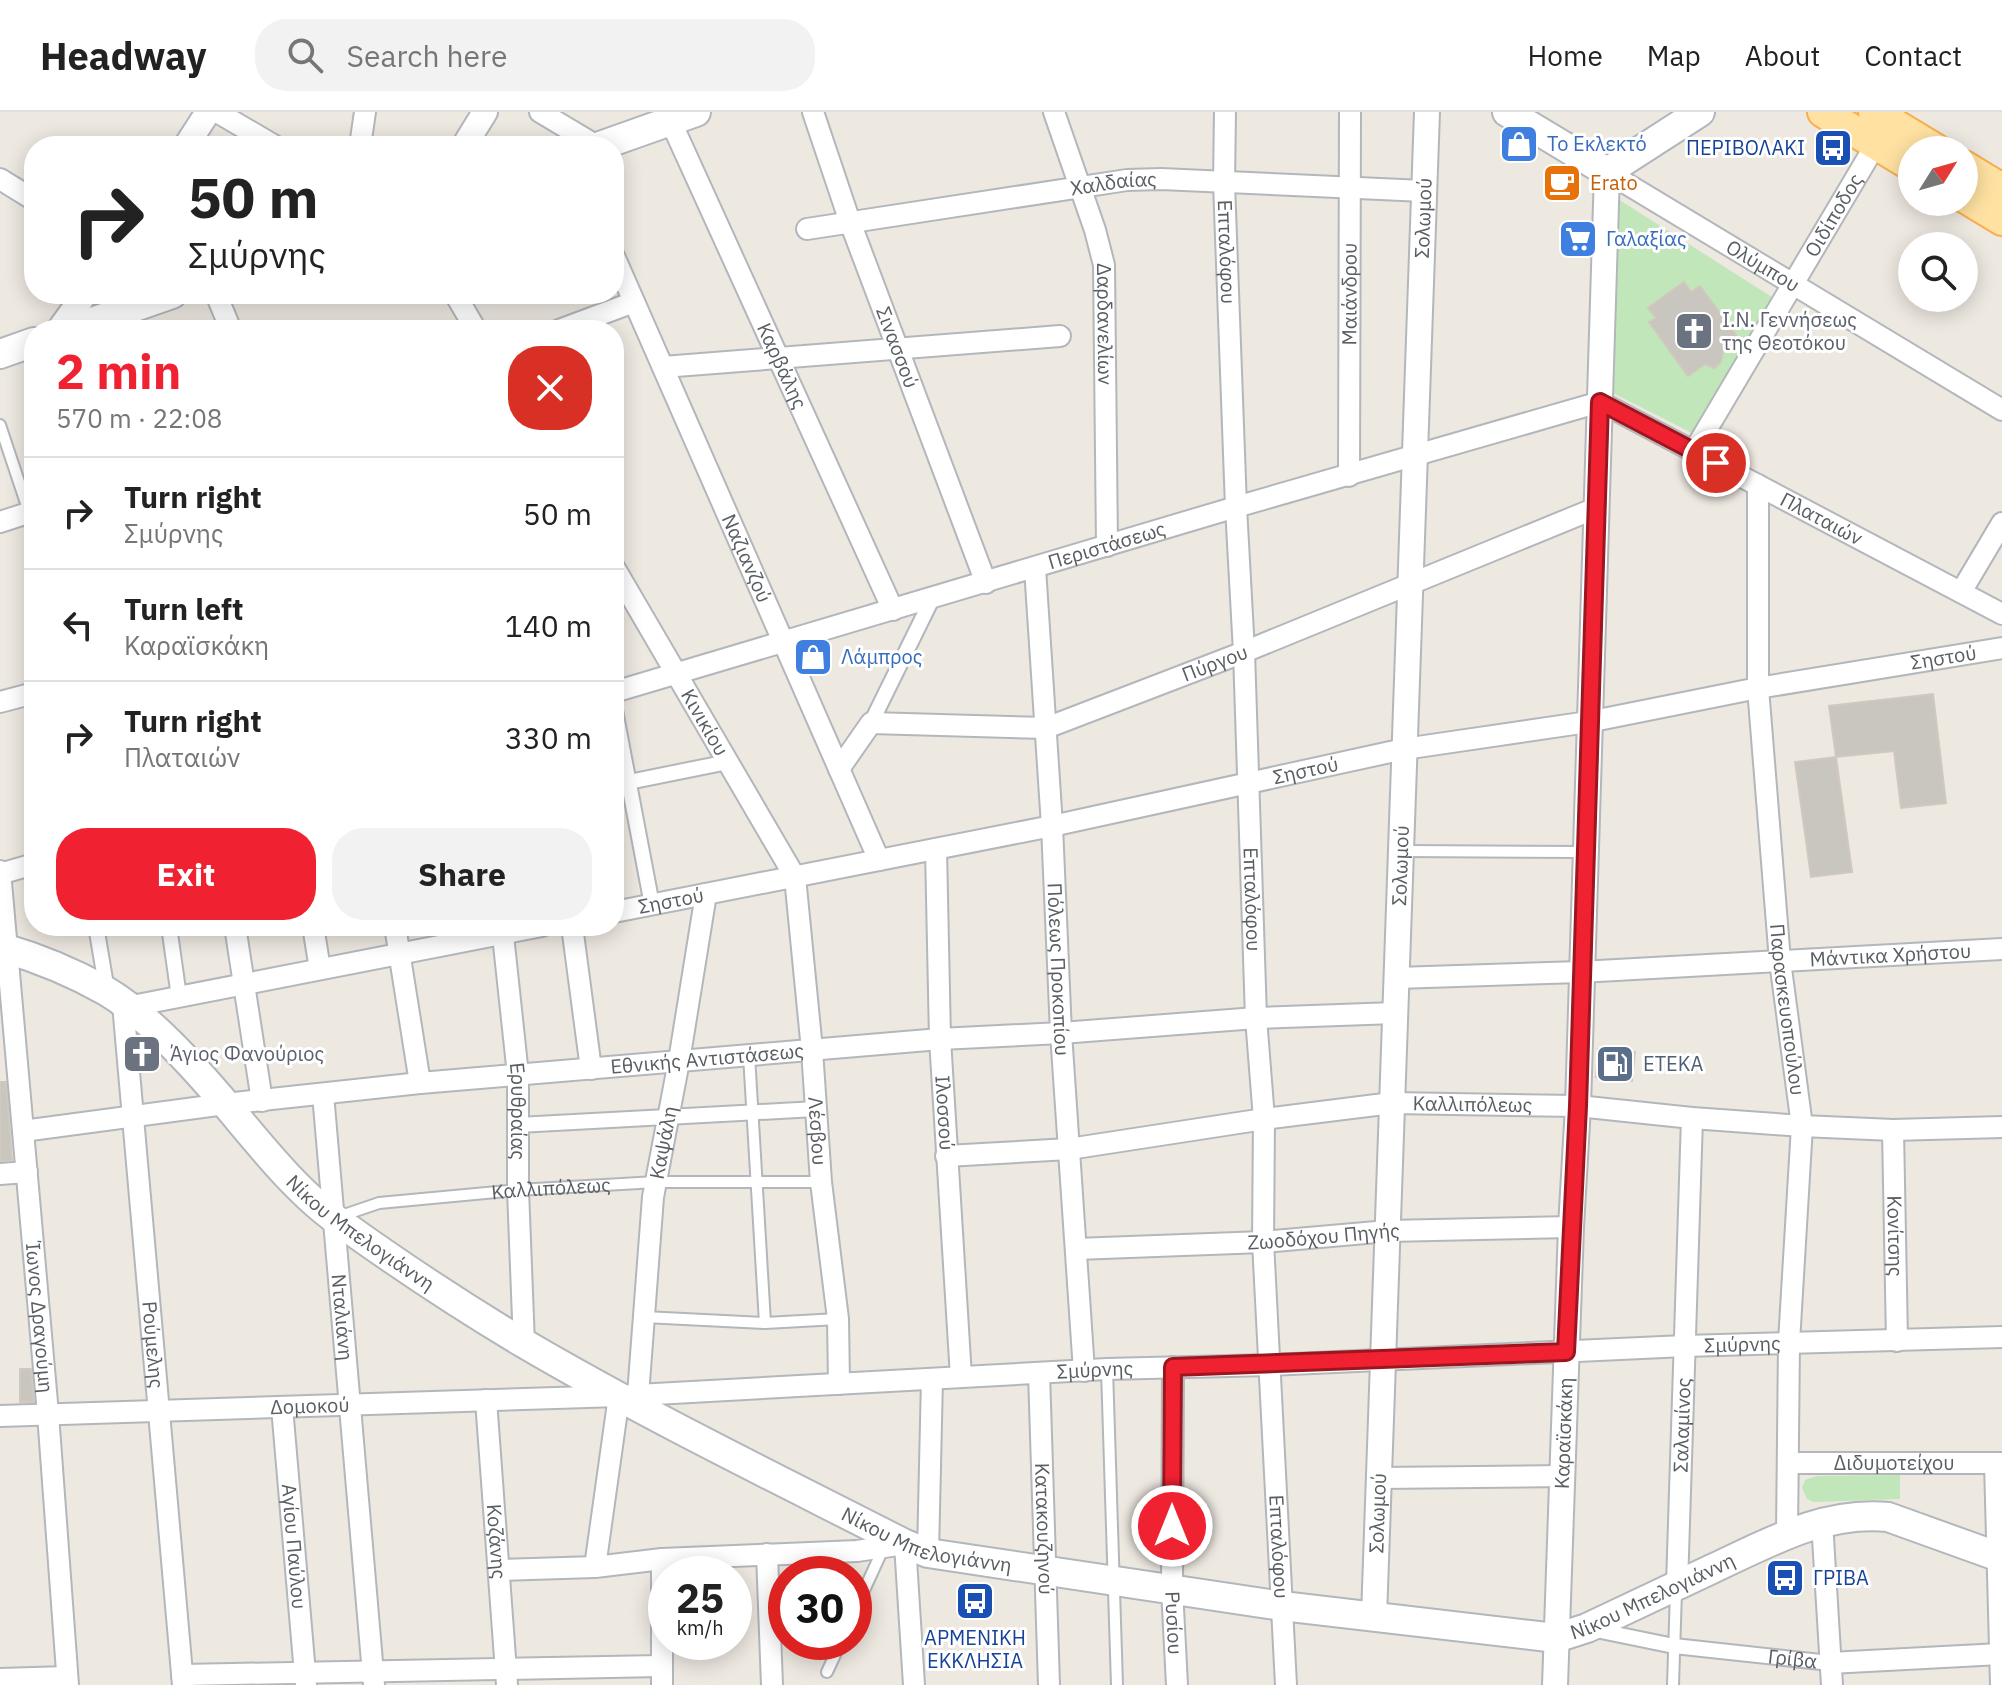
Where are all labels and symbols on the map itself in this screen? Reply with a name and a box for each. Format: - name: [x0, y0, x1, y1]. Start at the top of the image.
- shop icon: Το Εκλεκτό: [1498, 123, 1540, 165]
- bus stop icon: ΠΕΡΙΒΟΛΑΚΙ: [1812, 127, 1854, 169]
- place label: Το Εκλεκτό: [1547, 130, 1647, 157]
- place label: ΠΕΡΙΒΟΛΑΚΙ: [1686, 134, 1805, 161]
- north arrow: [1898, 136, 1978, 216]
- cafe icon: Erato: [1541, 162, 1583, 204]
- street label: Χαλδαίας: [1068, 165, 1157, 202]
- street label: Οιδίποδος: [1798, 168, 1869, 262]
- place label: Erato: [1590, 169, 1638, 196]
- street label: Σολωμού: [1408, 177, 1438, 259]
- street label: Επταλόφου: [1212, 199, 1242, 305]
- supermarket icon: Γαλαξίας: [1557, 218, 1599, 260]
- place label: Γαλαξίας: [1606, 225, 1687, 252]
- street label: Ολύμπου: [1721, 233, 1805, 298]
- street label: Μαιάνδρου: [1335, 243, 1363, 345]
- street label: Δαρδανελίων: [1091, 263, 1119, 385]
- street label: Σινασσού: [870, 303, 925, 392]
- place label: Ι.Ν. Γεννήσεως της Θεοτόκου: [1722, 306, 1857, 356]
- church icon: Ι.Ν. Γεννήσεως της Θεοτόκου: [1673, 310, 1715, 352]
- street label: Καρβάλης: [751, 318, 814, 413]
- pin: [1682, 429, 1750, 497]
- street label: Πλαταιών: [1776, 485, 1867, 551]
- street label: Ναζιανζού: [716, 509, 778, 606]
- street label: Περιστάσεως: [1044, 515, 1169, 575]
- shop icon: Λάμπρος: [792, 636, 834, 678]
- street label: Πύργου: [1178, 638, 1252, 688]
- street label: Σηστού: [1908, 638, 1978, 676]
- place label: Λάμπρος: [841, 643, 922, 670]
- street label: Κινικίου: [675, 684, 735, 761]
- street label: Σηστού: [1270, 750, 1341, 790]
- street label: Σολωμού: [1385, 825, 1415, 906]
- street label: Επταλόφου: [1237, 847, 1268, 952]
- street label: Σηστού: [636, 881, 706, 920]
- street label: Πόλεως Προκοπίου: [1041, 882, 1077, 1057]
- street label: Παρασκευοπούλου: [1764, 923, 1812, 1097]
- street label: Μάντικα Χρήστου: [1809, 937, 1972, 972]
- church icon: Άγιος Φανούριος: [121, 1033, 163, 1075]
- street label: Εθνικής Αντιστάσεως: [609, 1037, 805, 1080]
- place label: Άγιος Φανούριος: [170, 1040, 324, 1067]
- fuel station icon: ΕΤΕΚΑ: [1594, 1043, 1636, 1085]
- place label: ΕΤΕΚΑ: [1643, 1050, 1703, 1077]
- street label: Ερυθραίας: [504, 1061, 532, 1160]
- street label: Ιλοσσού: [929, 1074, 961, 1151]
- street label: Καλλιπόλεως: [1412, 1089, 1533, 1118]
- street label: Λέσβου: [802, 1096, 834, 1166]
- street label: Καψάλη: [643, 1104, 683, 1181]
- street label: Νίκου Μπελογιάννη: [281, 1169, 440, 1297]
- street label: Καλλιπόλεως: [490, 1171, 612, 1205]
- street label: Κονίτσης: [1881, 1195, 1910, 1277]
- street label: Ζωοδόχου Πηγής: [1247, 1217, 1400, 1256]
- street label: Ίωνος Δραγούμη: [20, 1239, 60, 1394]
- street label: Νταλιάνη: [326, 1273, 360, 1362]
- street label: Ρούμελης: [136, 1300, 171, 1389]
- street label: Σμύρνης: [1704, 1329, 1781, 1358]
- street label: Σμύρνης: [1056, 1354, 1134, 1385]
- street label: Καραϊσκάκη: [1548, 1377, 1579, 1489]
- street label: Σαλαμίνος: [1667, 1377, 1697, 1473]
- street label: Δομοκού: [270, 1391, 350, 1420]
- street label: Διδυμοτείχου: [1833, 1449, 1955, 1476]
- street label: Κατακουζηνού: [1029, 1462, 1060, 1595]
- street label: Σολωμού: [1362, 1472, 1392, 1554]
- street label: Αγίου Παύλου: [276, 1483, 313, 1610]
- position arrow: [1130, 1484, 1214, 1568]
- street label: Επταλόφου: [1263, 1494, 1295, 1599]
- street label: Νίκου Μπελογιάννη: [837, 1500, 1014, 1578]
- street label: Κοζάνης: [481, 1503, 513, 1580]
- street label: Νίκου Μπελογιάννη: [1567, 1546, 1739, 1646]
- speed limit sign: 30: [768, 1556, 872, 1660]
- bus stop icon: ΓΡΙΒΑ: [1764, 1557, 1806, 1599]
- place label: ΓΡΙΒΑ: [1813, 1564, 1869, 1591]
- bus stop icon: ΑΡΜΕΝΙΚΗ ΕΚΚΛΗΣΙΑ: [954, 1580, 996, 1622]
- street label: Ρυσίου: [1159, 1590, 1189, 1655]
- place label: ΑΡΜΕΝΙΚΗ ΕΚΚΛΗΣΙΑ: [924, 1624, 1026, 1674]
- street label: Γρίβα: [1767, 1642, 1819, 1675]

